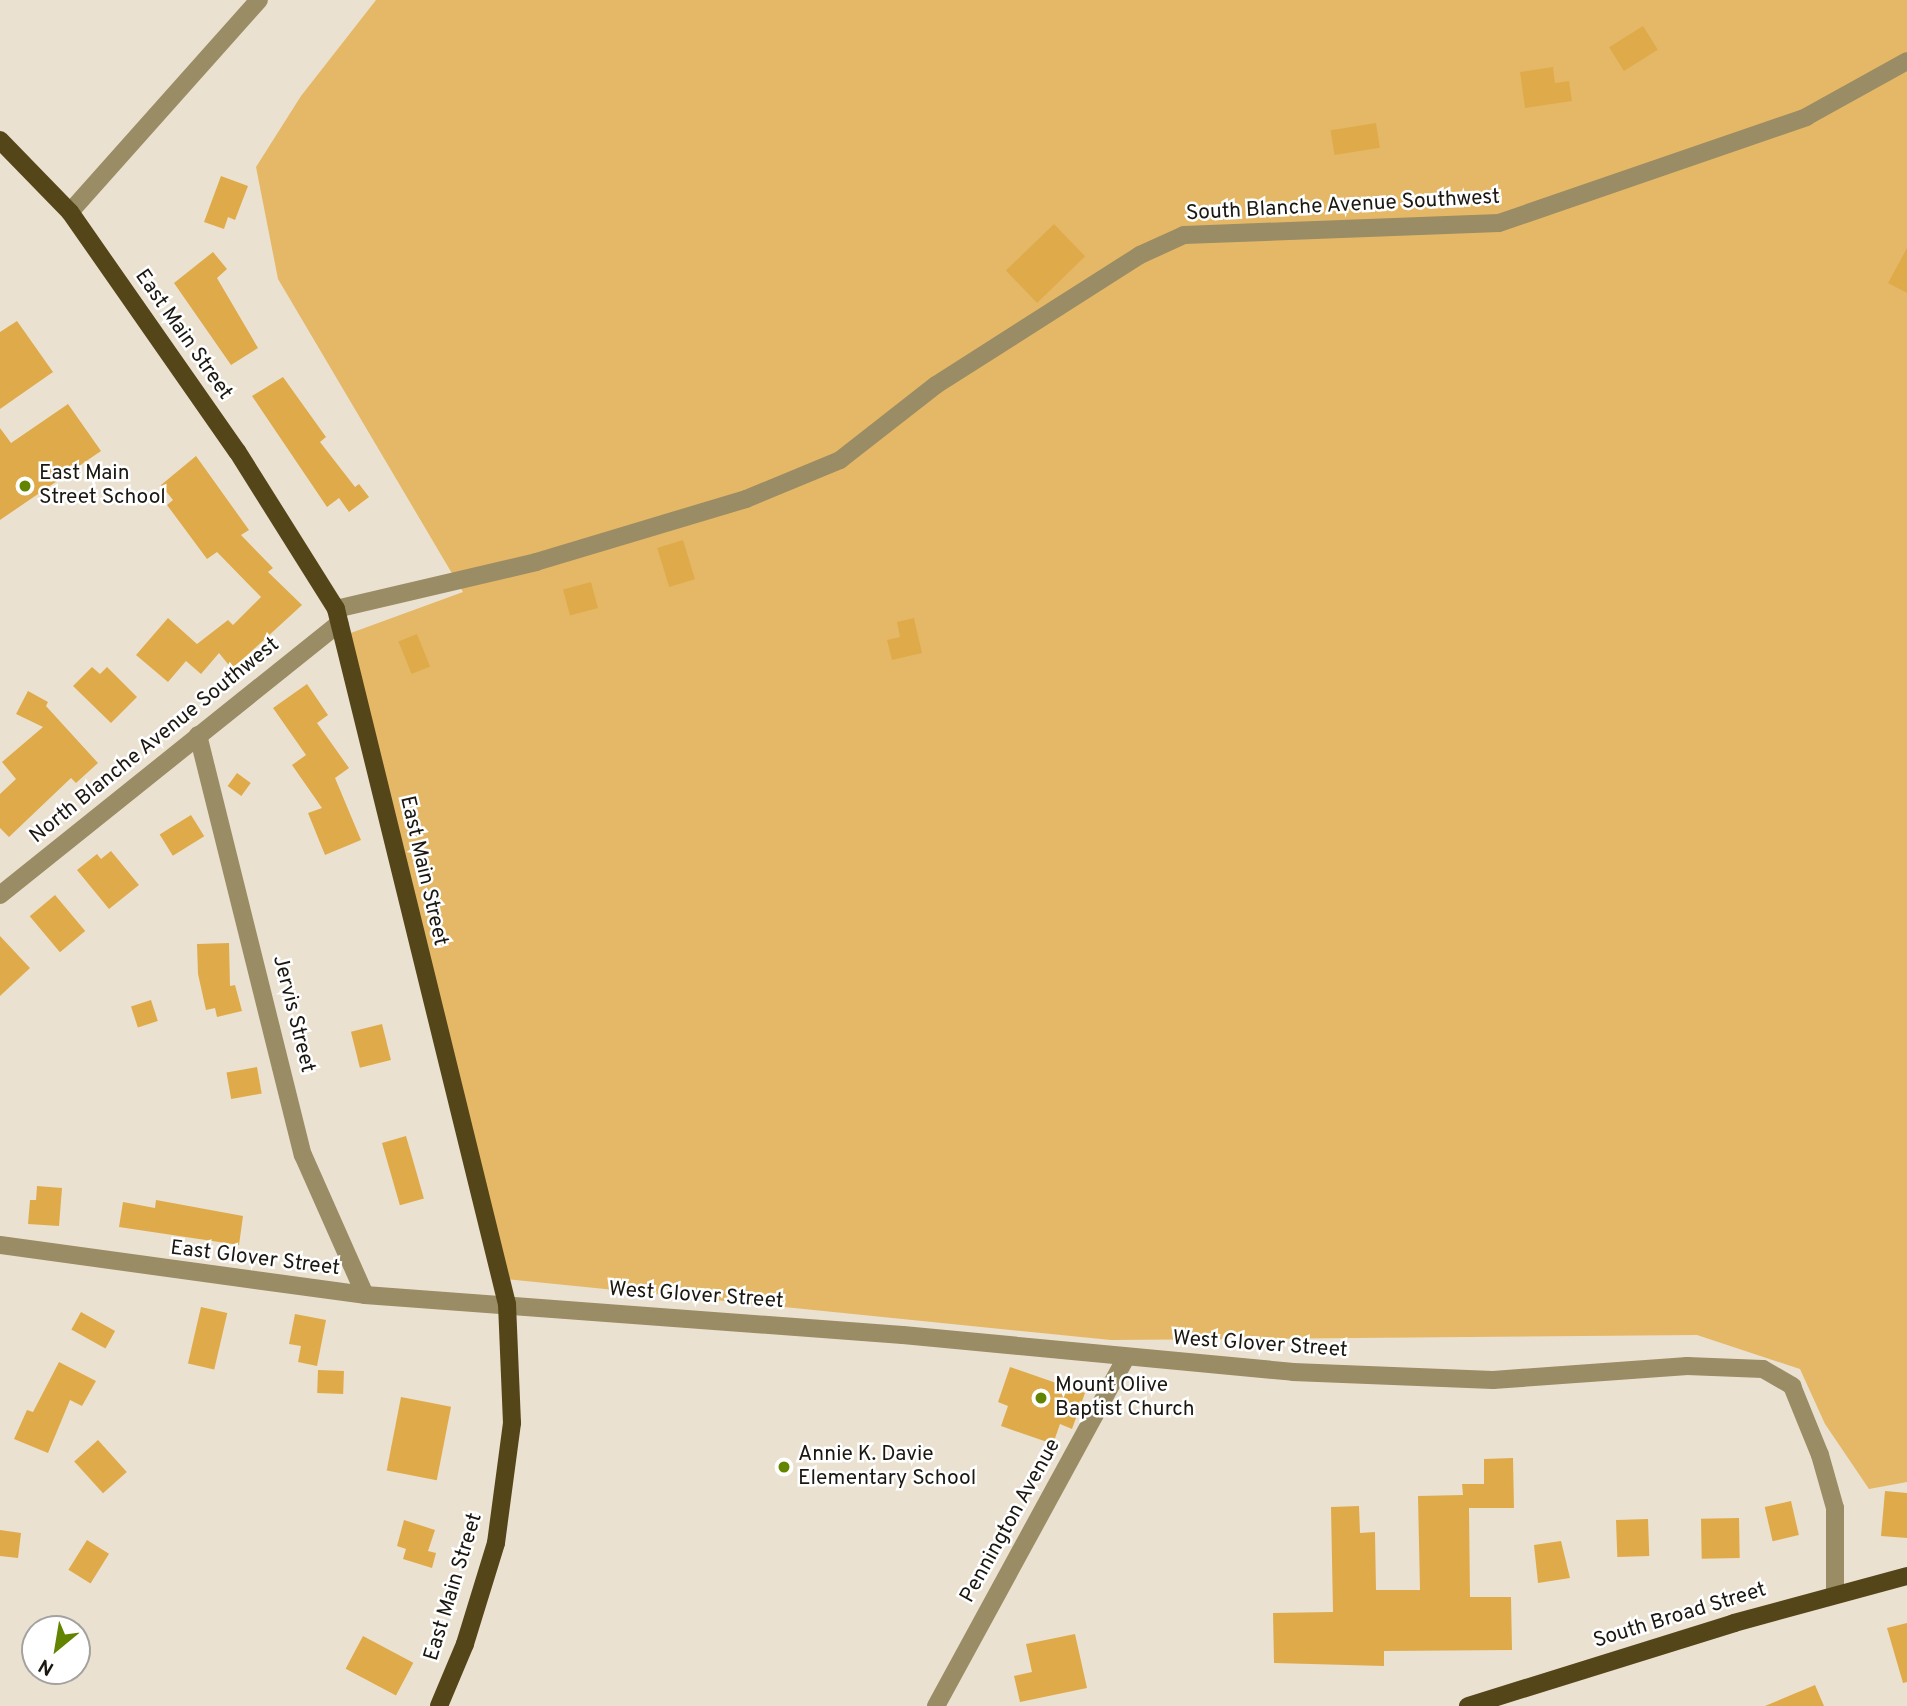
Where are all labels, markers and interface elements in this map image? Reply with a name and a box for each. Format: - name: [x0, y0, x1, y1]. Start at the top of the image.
- street label: South Blanche Avenue Southwest: [1185, 185, 1501, 227]
- street label: East Main Street: [129, 265, 237, 405]
- place label: East Main Street School: [39, 461, 166, 511]
- marker: East Main Street School: [17, 478, 33, 494]
- street label: North Blanche Avenue Southwest: [25, 632, 285, 850]
- street label: East Main Street: [393, 794, 453, 948]
- street label: Jervis Street: [266, 953, 320, 1075]
- street label: East Glover Street: [169, 1236, 341, 1282]
- street label: West Glover Street: [608, 1277, 784, 1315]
- street label: West Glover Street: [1172, 1326, 1348, 1364]
- place label: Mount Olive Baptist Church: [1055, 1373, 1195, 1423]
- marker: Mount Olive Baptist Church: [1033, 1390, 1049, 1406]
- street label: Pennington Avenue: [955, 1434, 1067, 1608]
- place label: Annie K. Davie Elementary School: [798, 1442, 976, 1492]
- marker: Annie K. Davie Elementary School: [776, 1459, 792, 1475]
- street label: East Main Street: [420, 1510, 488, 1664]
- street label: South Broad Street: [1591, 1578, 1769, 1654]
- north arrow: [21, 1615, 91, 1685]
- text: N: [35, 1653, 58, 1680]

